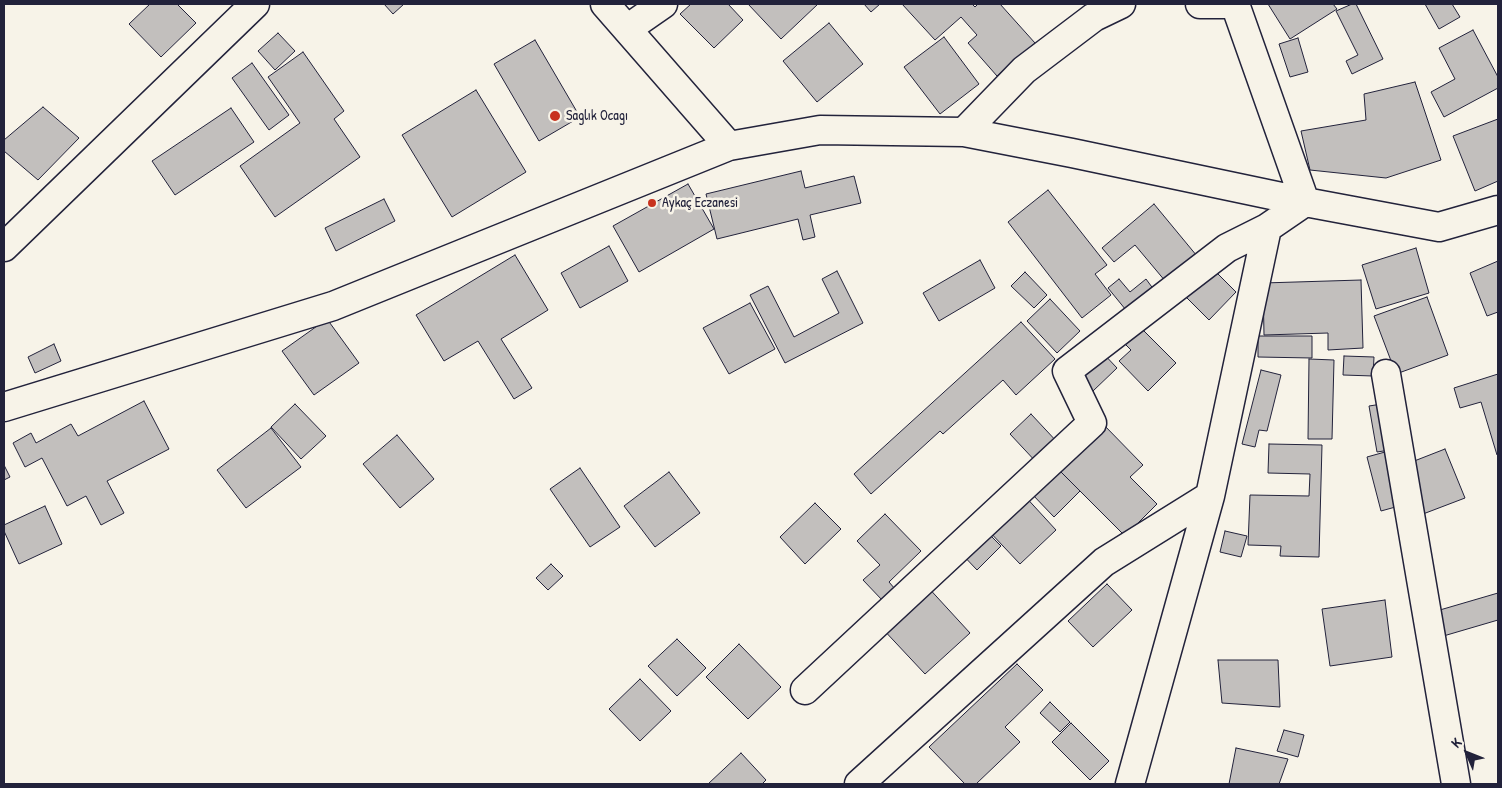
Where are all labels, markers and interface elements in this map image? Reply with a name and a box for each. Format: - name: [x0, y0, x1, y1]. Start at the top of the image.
- place label: Saglık Ocagı: [566, 108, 628, 124]
- marker: Saglık Ocagı: [548, 109, 562, 123]
- place label: Aykaç Eczanesi: [662, 195, 738, 211]
- marker: Aykaç Eczanesi: [646, 197, 658, 209]
- north arrow: [1442, 728, 1492, 778]
- text: K: [1446, 733, 1465, 751]

